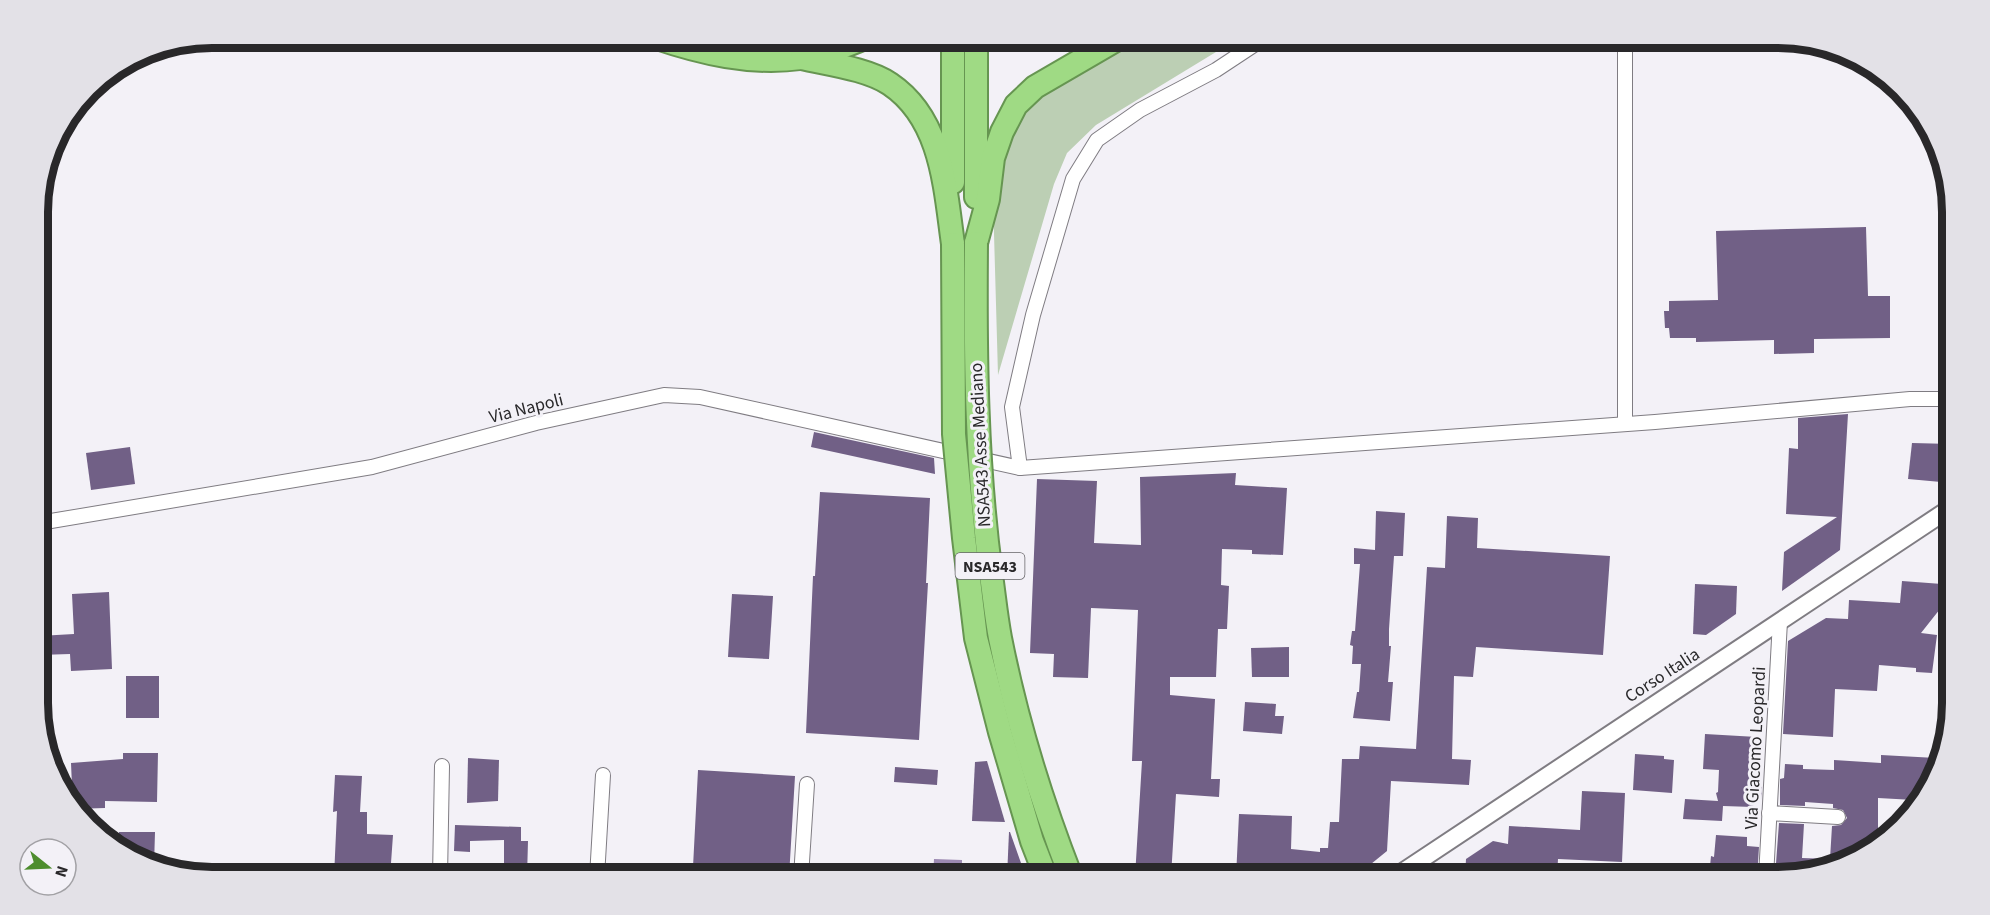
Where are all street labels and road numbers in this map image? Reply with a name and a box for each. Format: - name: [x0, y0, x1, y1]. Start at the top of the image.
- street label: NSA543 Asse Mediano: [964, 362, 997, 528]
- street label: Via Napoli: [486, 387, 566, 430]
- road number: NSA543: [956, 553, 1024, 579]
- street label: Corso Italia: [1620, 642, 1705, 709]
- street label: Via Giacomo Leopardi: [1739, 666, 1772, 830]

